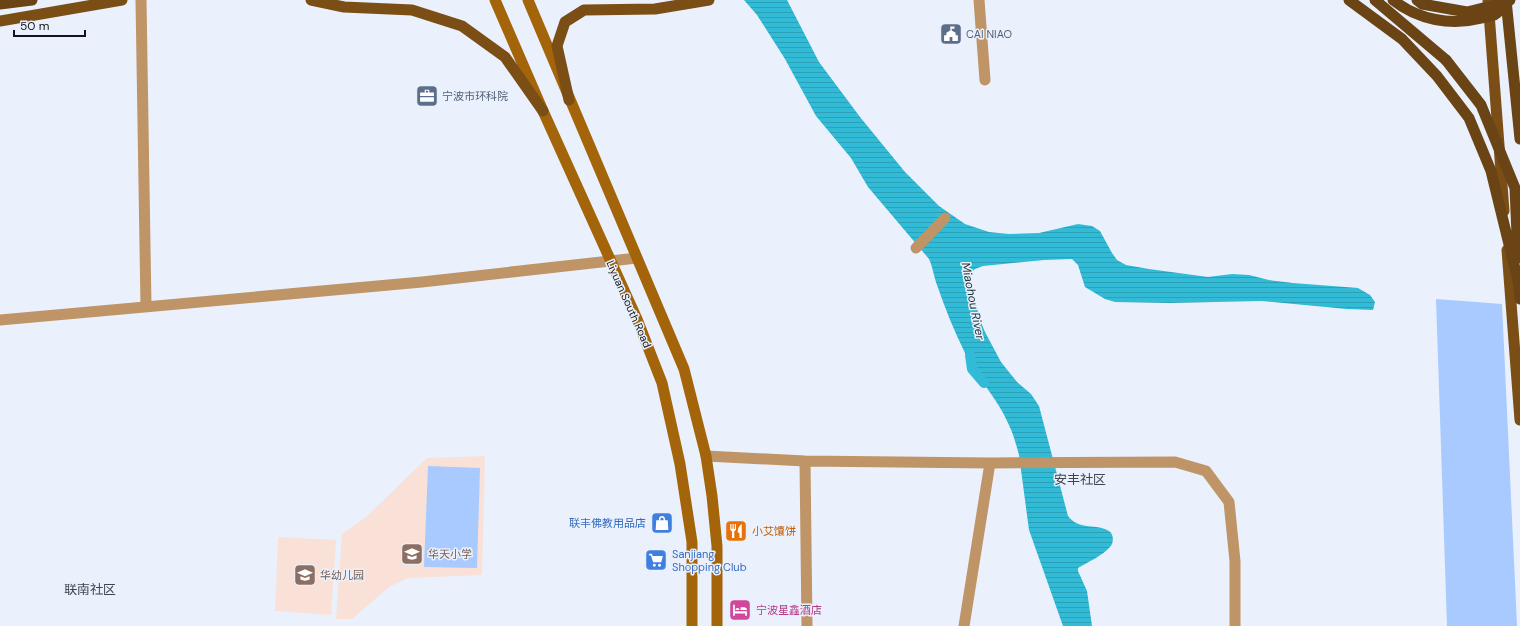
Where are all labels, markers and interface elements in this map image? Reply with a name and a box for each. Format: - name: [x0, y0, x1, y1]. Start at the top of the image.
- scale bar: [14, 12, 85, 38]
- text: 50 m: [20, 18, 49, 34]
- public building icon: CAI NIAO: [938, 21, 964, 47]
- place label: CAI NIAO: [966, 27, 1012, 41]
- office icon: 宁波市环科院: [414, 83, 440, 109]
- place label: 宁波市环科院: [442, 89, 508, 103]
- street label: Liyuan South Road: [603, 258, 655, 350]
- water label: Miaohou River: [958, 261, 988, 342]
- district label: 安丰社区: [1054, 471, 1106, 488]
- shop icon: 联丰佛教用品店: [649, 510, 675, 536]
- place label: 联丰佛教用品店: [569, 516, 646, 530]
- restaurant icon: 小艾馕饼: [723, 518, 749, 544]
- place label: 小艾馕饼: [752, 524, 796, 538]
- school or university icon: 华天小学: [399, 541, 425, 567]
- place label: 华天小学: [428, 547, 472, 561]
- supermarket icon: Sanjiang Shopping Club: [643, 547, 669, 573]
- place label: Sanjiang Shopping Club: [672, 547, 747, 574]
- school or university icon: 华幼儿园: [292, 562, 318, 588]
- place label: 华幼儿园: [320, 568, 364, 582]
- district label: 联南社区: [64, 581, 116, 598]
- hotel icon: 宁波星鑫酒店: [727, 597, 753, 623]
- place label: 宁波星鑫酒店: [756, 603, 822, 617]

